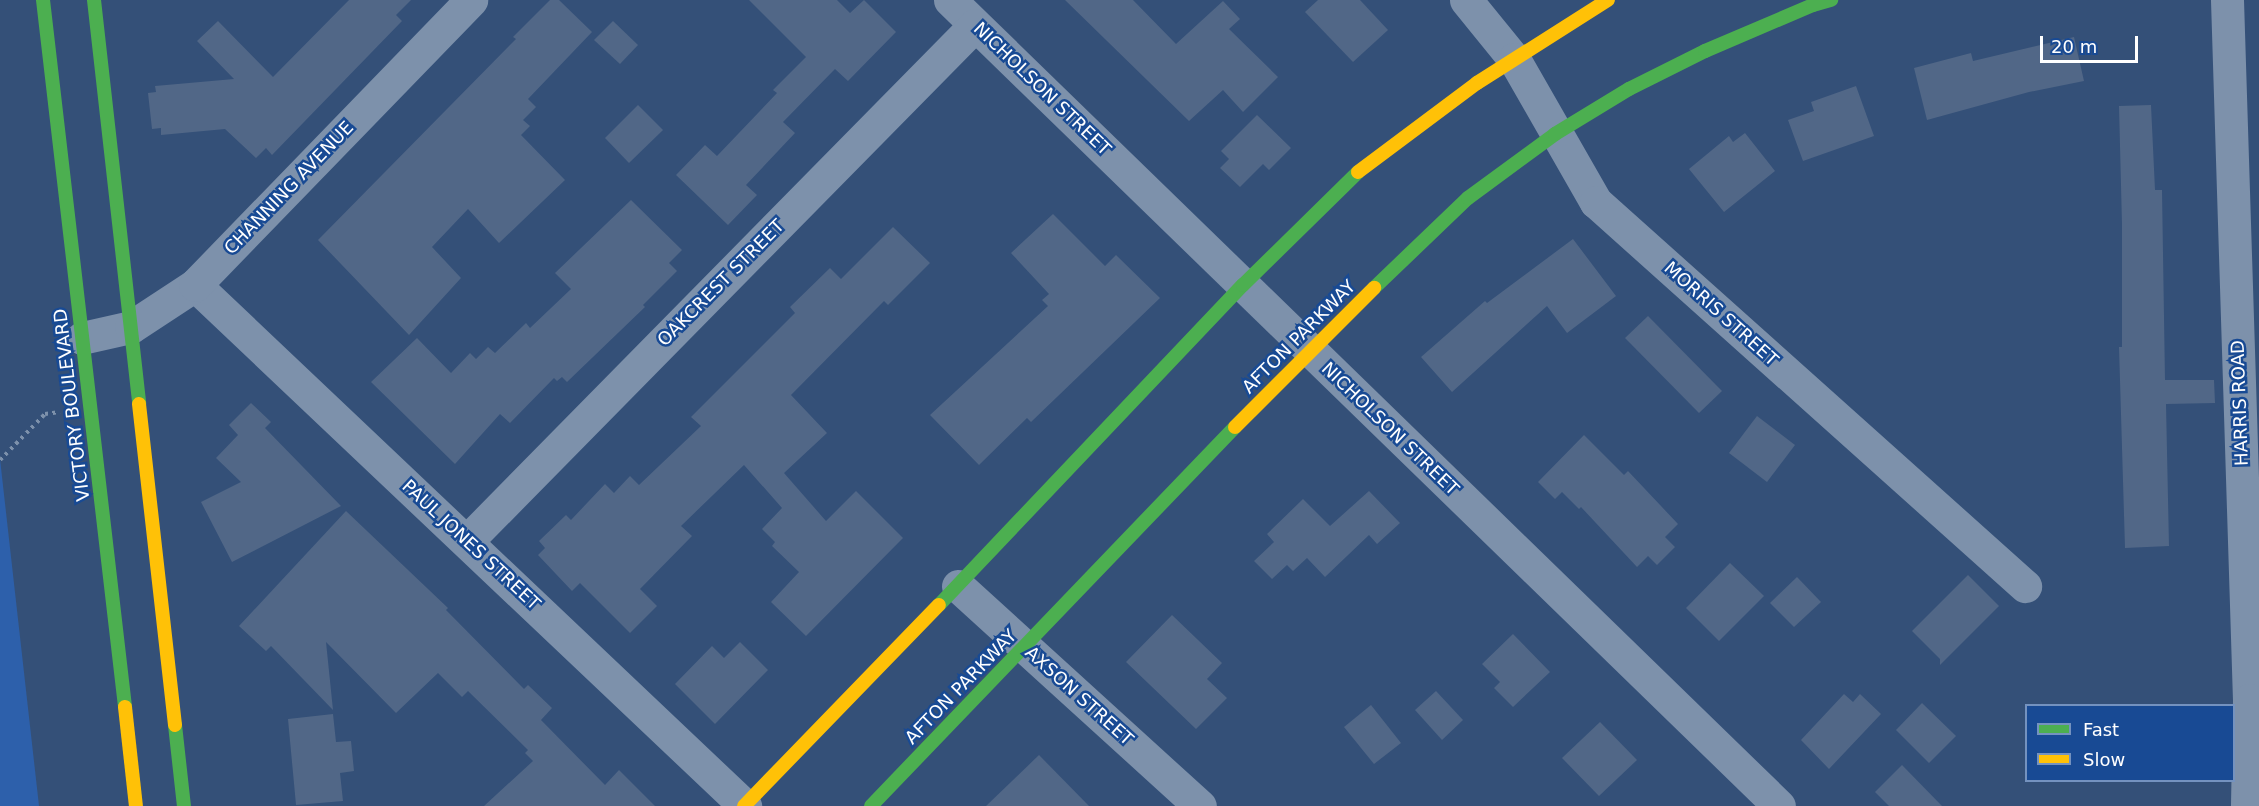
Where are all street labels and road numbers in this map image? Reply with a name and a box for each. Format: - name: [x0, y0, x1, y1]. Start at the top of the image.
- street label: NICHOLSON STREET: [969, 18, 1115, 160]
- street label: CHANNING AVENUE: [220, 117, 358, 259]
- street label: OAKCREST STREET: [653, 215, 789, 351]
- street label: MORRIS STREET: [1660, 257, 1782, 371]
- street label: AFTON PARKWAY: [1238, 276, 1360, 398]
- street label: VICTORY BOULEVARD: [49, 307, 95, 503]
- street label: HARRIS ROAD: [2227, 340, 2253, 466]
- street label: NICHOLSON STREET: [1317, 358, 1463, 500]
- street label: PAUL JONES STREET: [397, 475, 545, 615]
- street label: AFTON PARKWAY: [901, 625, 1021, 749]
- street label: AXSON STREET: [1020, 642, 1138, 750]

